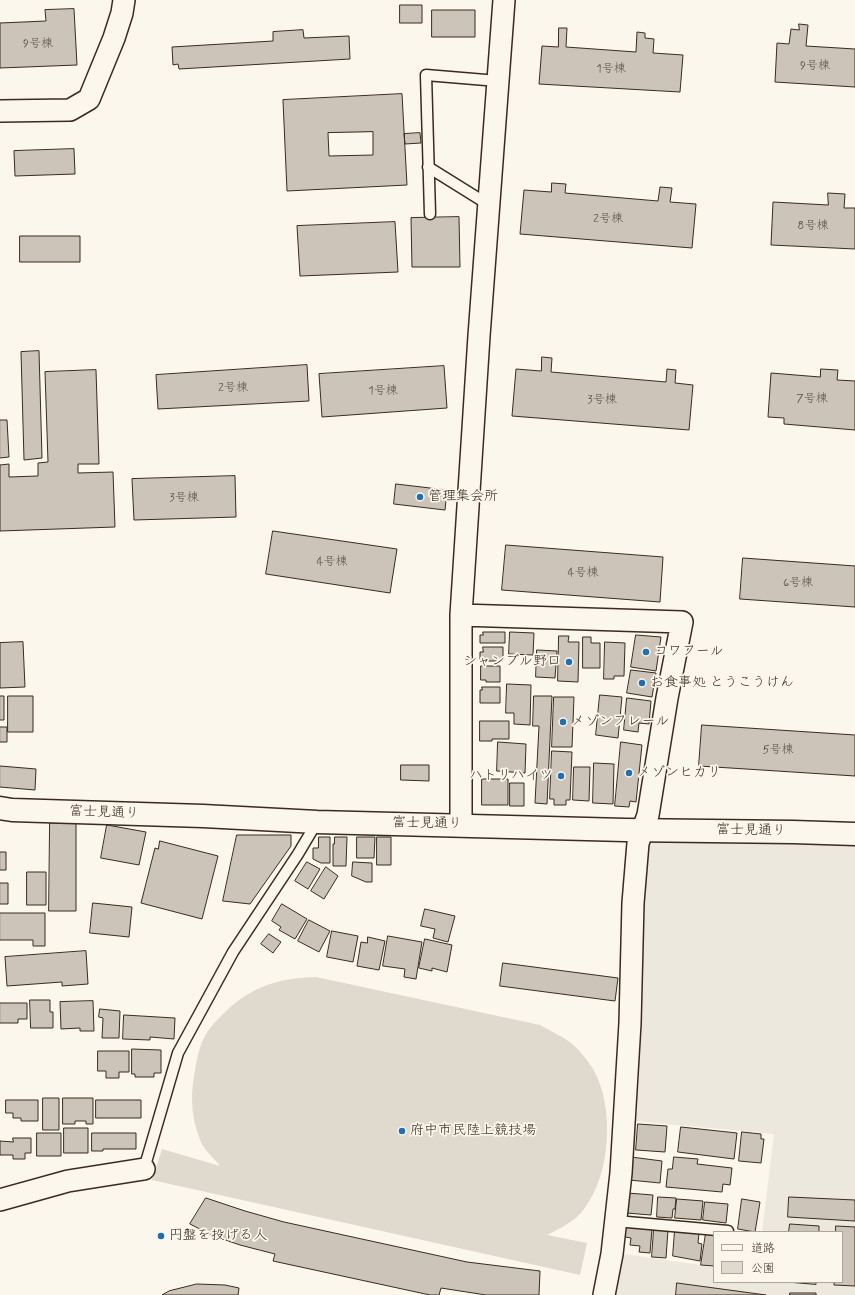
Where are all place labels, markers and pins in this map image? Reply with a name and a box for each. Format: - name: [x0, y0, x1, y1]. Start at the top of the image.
- place label: 管理集会所: [428, 489, 498, 505]
- marker: 管理集会所: [415, 492, 425, 502]
- place label: コワフール: [654, 644, 724, 660]
- marker: コワフール: [641, 647, 651, 657]
- place label: シャンブル野口: [463, 654, 561, 670]
- marker: シャンブル野口: [564, 657, 574, 667]
- place label: お食事処 とうこうけん: [650, 675, 794, 691]
- marker: お食事処 とうこうけん: [637, 678, 647, 688]
- place label: メゾンフレール: [571, 714, 670, 730]
- marker: メゾンフレール: [558, 717, 568, 727]
- place label: メゾンヒカリ: [637, 765, 721, 781]
- place label: ハトリハイツ: [469, 768, 553, 784]
- marker: メゾンヒカリ: [624, 768, 634, 778]
- marker: ハトリハイツ: [556, 771, 566, 781]
- place label: 府中市民陸上競技場: [410, 1123, 536, 1139]
- marker: 府中市民陸上競技場: [397, 1126, 407, 1136]
- place label: 円盤を投げる人: [169, 1228, 267, 1244]
- marker: 円盤を投げる人: [156, 1231, 166, 1241]

